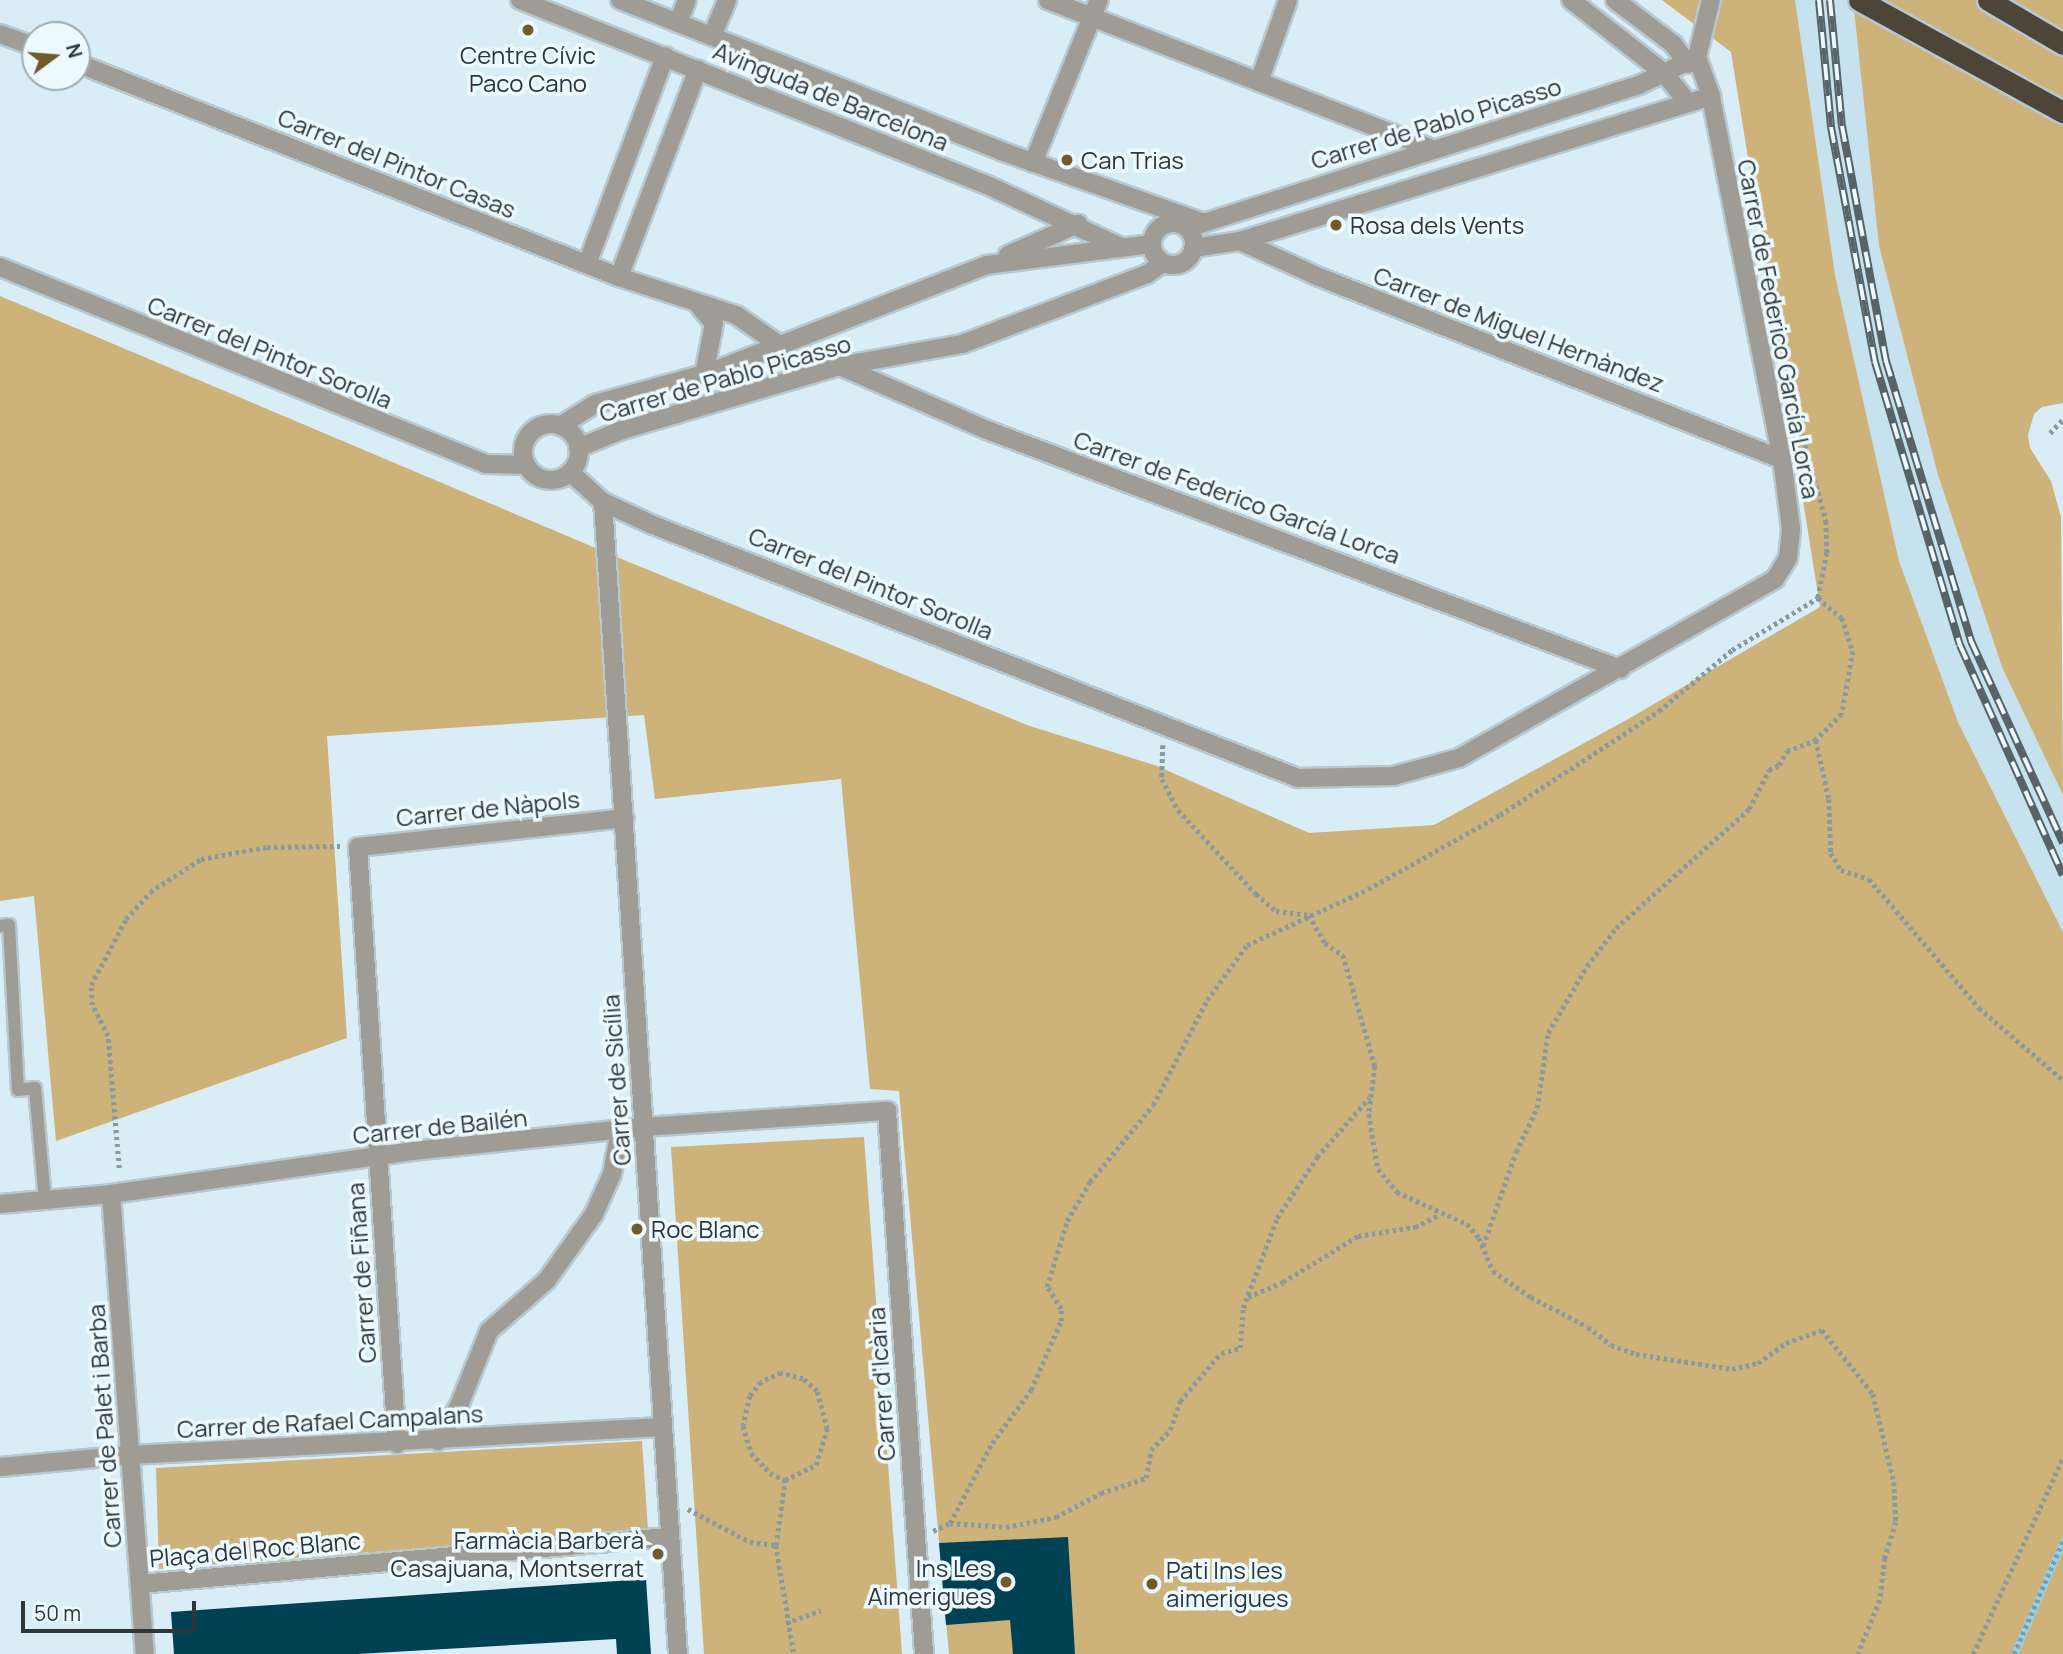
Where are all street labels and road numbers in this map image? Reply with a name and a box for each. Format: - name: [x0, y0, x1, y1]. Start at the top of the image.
- street label: Avinguda de Barcelona: [709, 36, 953, 156]
- street label: Carrer de Pablo Picasso: [1307, 71, 1565, 175]
- street label: Carrer del Pintor Casas: [274, 102, 520, 224]
- street label: Carrer de Federico García Lorca: [1732, 157, 1826, 501]
- street label: Carrer de Miguel Hernàndez: [1370, 260, 1668, 398]
- street label: Carrer del Pintor Sorolla: [144, 290, 396, 414]
- street label: Carrer de Pablo Picasso: [596, 328, 854, 428]
- street label: Carrer de Federico García Lorca: [1070, 424, 1404, 570]
- street label: Carrer del Pintor Sorolla: [745, 521, 997, 645]
- street label: Carrer de Nàpols: [395, 784, 581, 832]
- street label: Carrer de Sicília: [596, 993, 636, 1167]
- street label: Carrer de Bailén: [351, 1103, 529, 1149]
- street label: Carrer de Fiñana: [340, 1182, 382, 1364]
- street label: Carrer de Palet i Barba: [81, 1303, 127, 1549]
- street label: Carrer d'Icària: [861, 1306, 901, 1462]
- street label: Carrer de Rafael Campalans: [176, 1399, 484, 1443]
- street label: Plaça del Roc Blanc: [148, 1525, 362, 1573]

